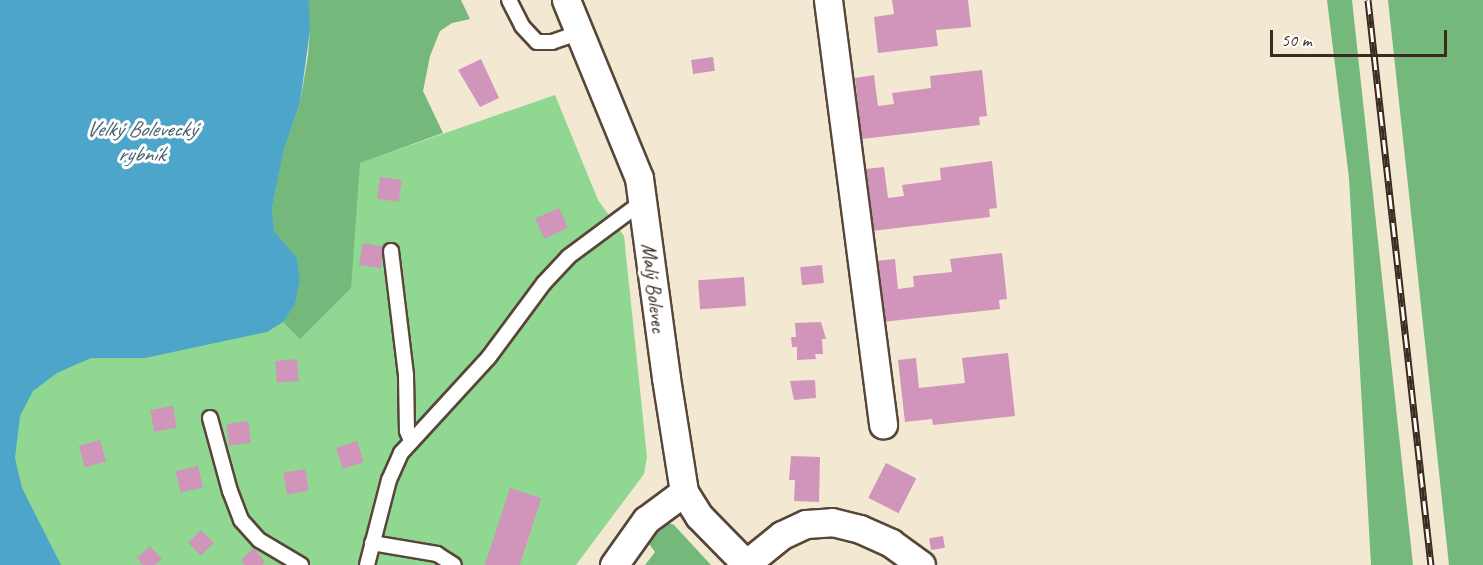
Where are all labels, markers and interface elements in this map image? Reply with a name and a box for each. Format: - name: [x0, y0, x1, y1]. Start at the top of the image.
- scale bar: [1273, 18, 1450, 56]
- text: 50 m: [1281, 29, 1312, 51]
- water label: Velký Bolevecký rybník: [86, 116, 196, 168]
- street label: Malý Bolevec: [636, 242, 672, 334]

